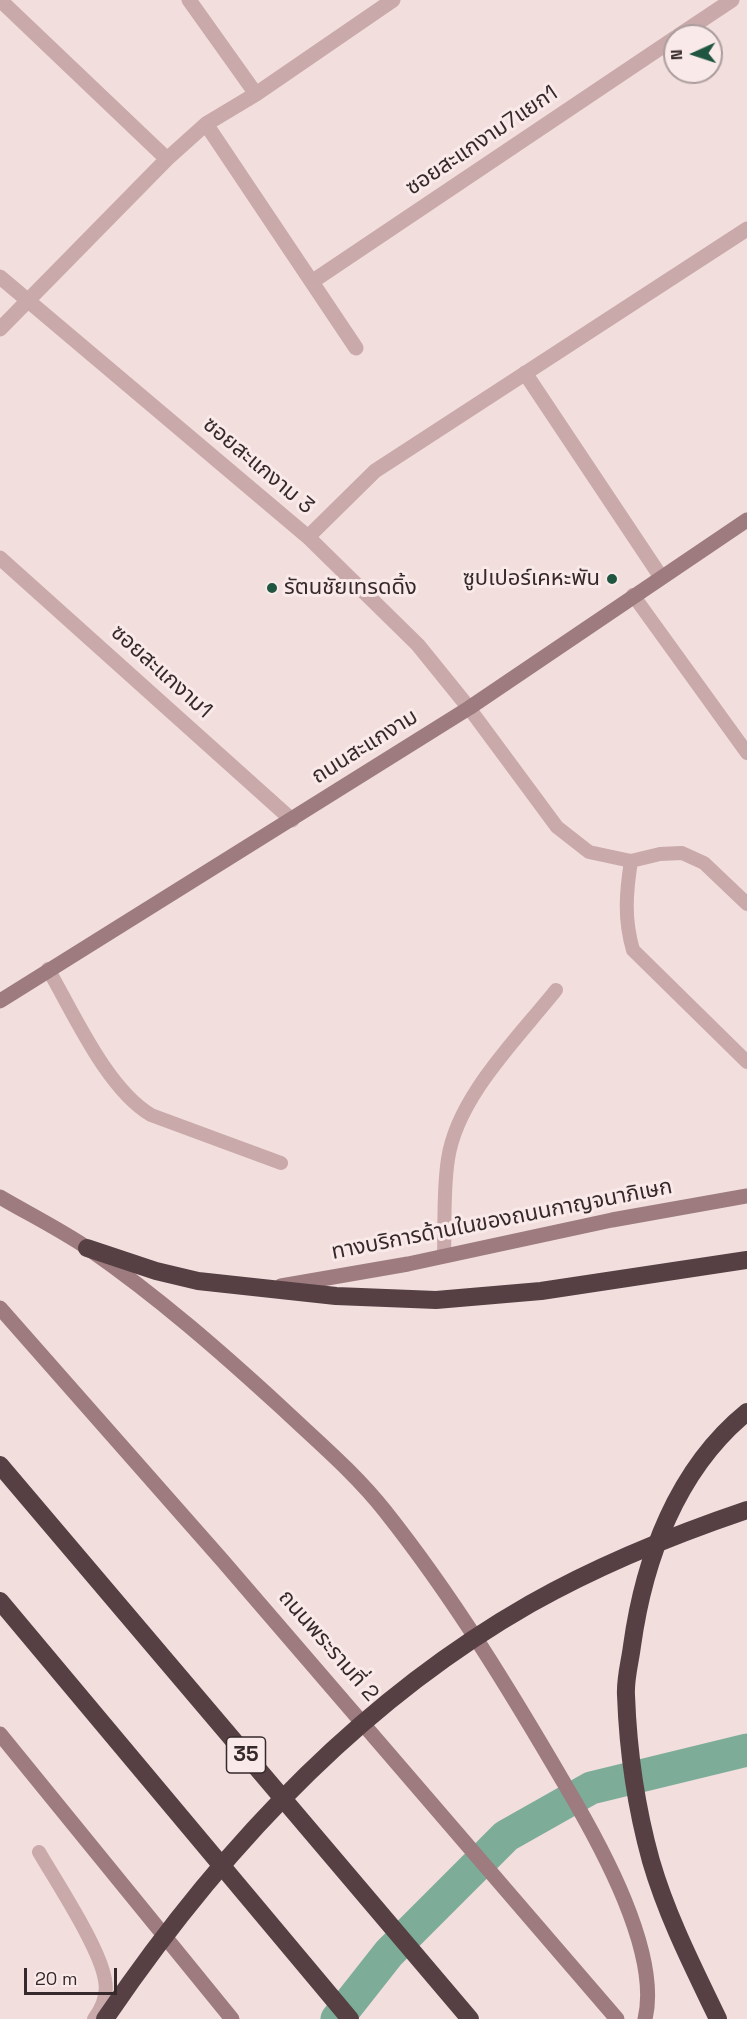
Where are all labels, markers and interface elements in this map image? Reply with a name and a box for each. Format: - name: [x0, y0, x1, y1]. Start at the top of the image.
- north arrow: [663, 24, 723, 84]
- text: N: [666, 49, 687, 61]
- street label: ซอยสะแกงาม7แยก1: [401, 80, 563, 202]
- street label: ซอยสะแกงาม 3: [197, 412, 319, 520]
- place label: ซูปเปอร์เคหะพัน: [463, 566, 600, 592]
- marker: ซูปเปอร์เคหะพัน: [605, 572, 619, 586]
- place label: รัตนชัยเทรดดิ้ง: [284, 575, 417, 601]
- marker: รัตนชัยเทรดดิ้ง: [265, 581, 279, 595]
- street label: ซอยสะแกงาม1: [105, 620, 217, 724]
- street label: ถนนสะแกงาม: [307, 704, 423, 790]
- street label: ทางบริการด้านในของถนนกาญจนาภิเษก: [329, 1174, 675, 1266]
- street label: ถนนพระรามที่ 2: [272, 1585, 384, 1707]
- road number: 35: [226, 1737, 266, 1773]
- scale bar: [27, 1956, 120, 1994]
- text: 20 m: [35, 1967, 78, 1990]

